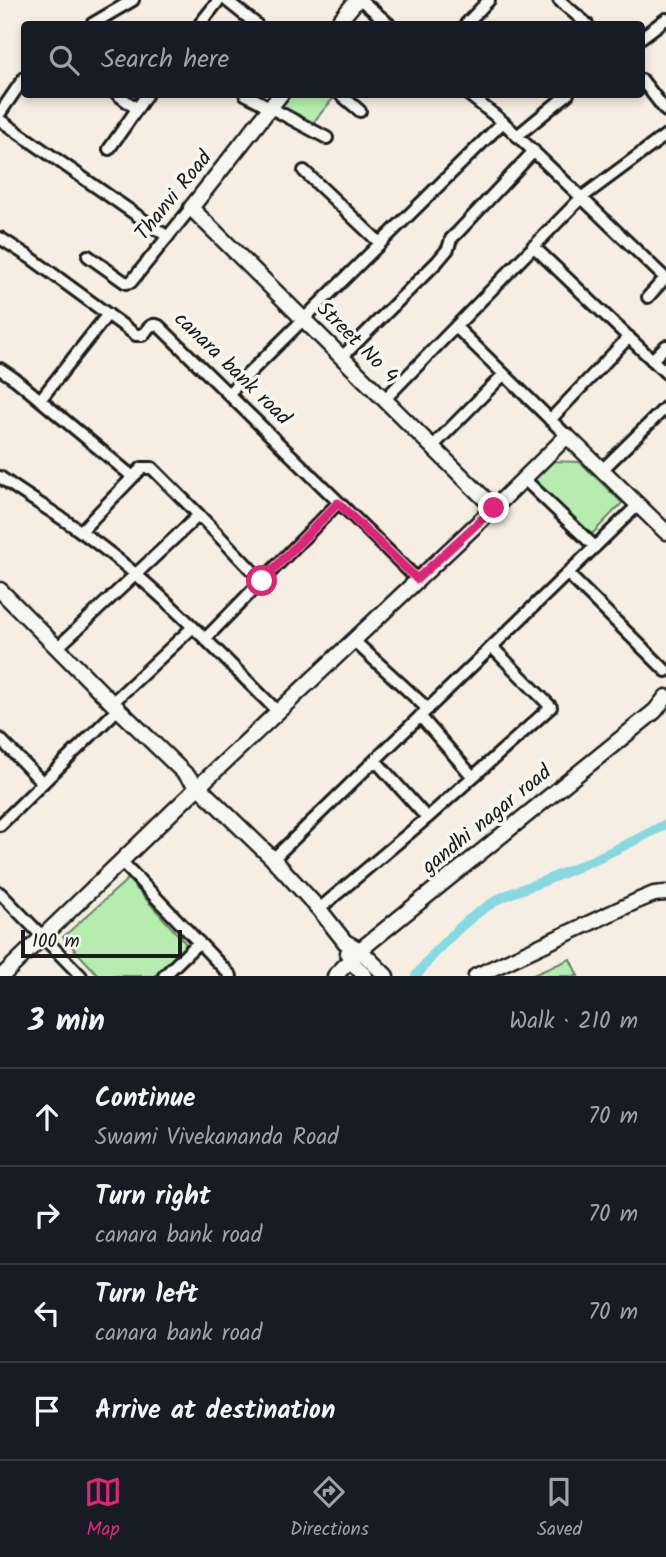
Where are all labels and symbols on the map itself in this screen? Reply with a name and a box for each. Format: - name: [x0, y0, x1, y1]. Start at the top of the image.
- street label: Thanvi Road: [127, 143, 221, 248]
- street label: Street No 4: [308, 294, 406, 392]
- street label: canara bank road: [166, 304, 299, 434]
- route end: [478, 492, 509, 523]
- route start: [246, 565, 277, 596]
- street label: gandhi nagar road: [414, 757, 560, 884]
- scale bar: [21, 927, 182, 959]

